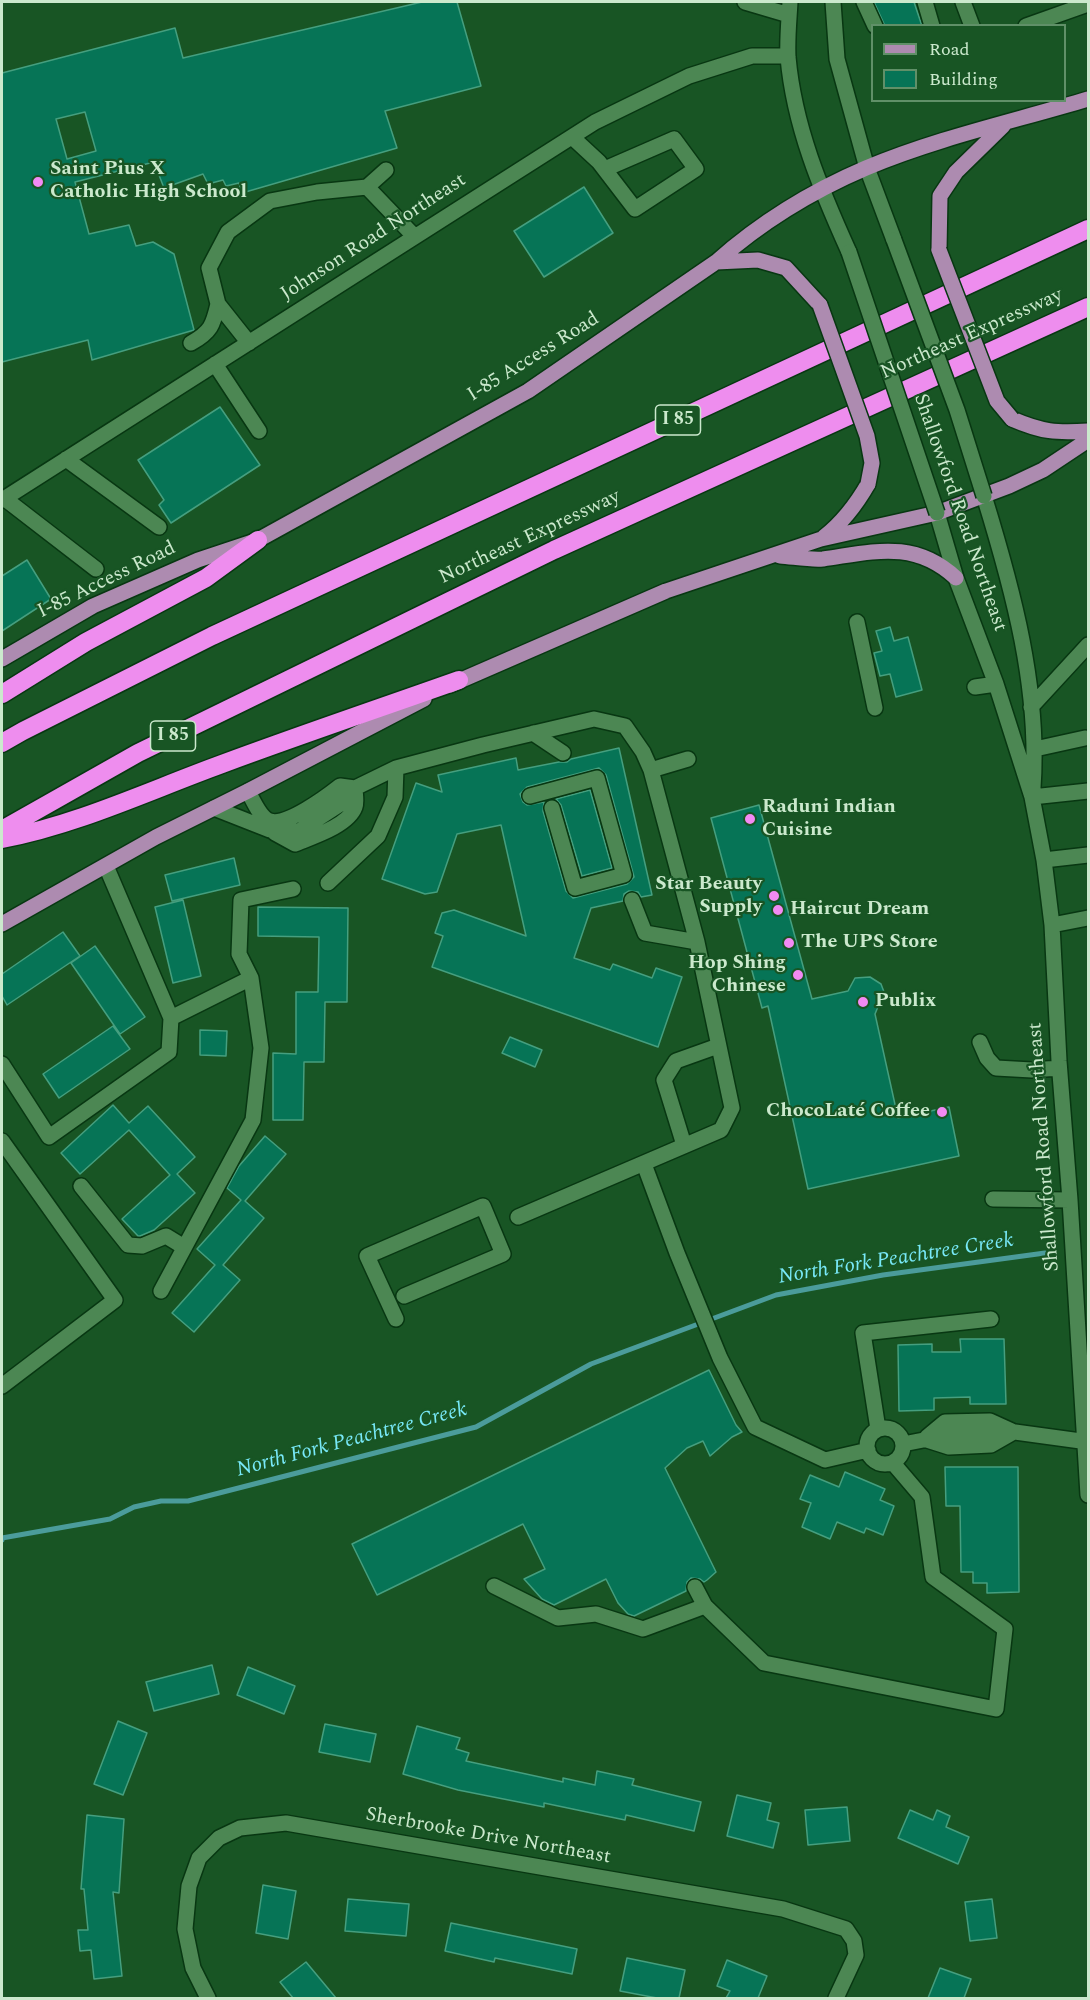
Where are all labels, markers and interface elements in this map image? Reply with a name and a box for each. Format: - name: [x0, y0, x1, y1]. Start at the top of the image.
- legend: [871, 24, 1066, 102]
- text: Road: [929, 36, 970, 63]
- text: Building: [929, 66, 998, 93]
- place label: Saint Pius X Catholic High School: [50, 158, 247, 205]
- street label: Johnson Road Northeast: [277, 169, 471, 307]
- marker: Saint Pius X Catholic High School: [31, 175, 45, 189]
- street label: Northeast Expressway: [877, 284, 1067, 386]
- street label: I-85 Access Road: [464, 308, 604, 408]
- street label: Shallowford Road Northeast: [907, 391, 1011, 635]
- road number: I 85: [656, 405, 700, 435]
- street label: Northeast Expressway: [436, 486, 624, 590]
- street label: I-85 Access Road: [34, 537, 180, 625]
- road number: I 85: [150, 721, 195, 751]
- place label: Raduni Indian Cuisine: [762, 796, 896, 843]
- marker: Raduni Indian Cuisine: [743, 812, 757, 826]
- place label: Star Beauty Supply: [655, 873, 762, 920]
- marker: Star Beauty Supply: [767, 889, 781, 903]
- place label: Haircut Dream: [790, 898, 929, 922]
- marker: Haircut Dream: [771, 903, 785, 917]
- place label: The UPS Store: [801, 931, 938, 955]
- marker: The UPS Store: [782, 936, 796, 950]
- place label: Hop Shing Chinese: [688, 952, 786, 999]
- marker: Hop Shing Chinese: [791, 968, 805, 982]
- place label: Publix: [875, 990, 936, 1014]
- marker: Publix: [856, 995, 870, 1009]
- street label: Shallowford Road Northeast: [1024, 1022, 1066, 1272]
- place label: ChocoLaté Coffee: [766, 1100, 930, 1124]
- marker: ChocoLaté Coffee: [935, 1105, 949, 1119]
- water label: North Fork Peachtree Creek: [777, 1229, 1015, 1291]
- water label: North Fork Peachtree Creek: [234, 1398, 470, 1484]
- street label: Sherbrooke Drive Northeast: [363, 1804, 613, 1870]

